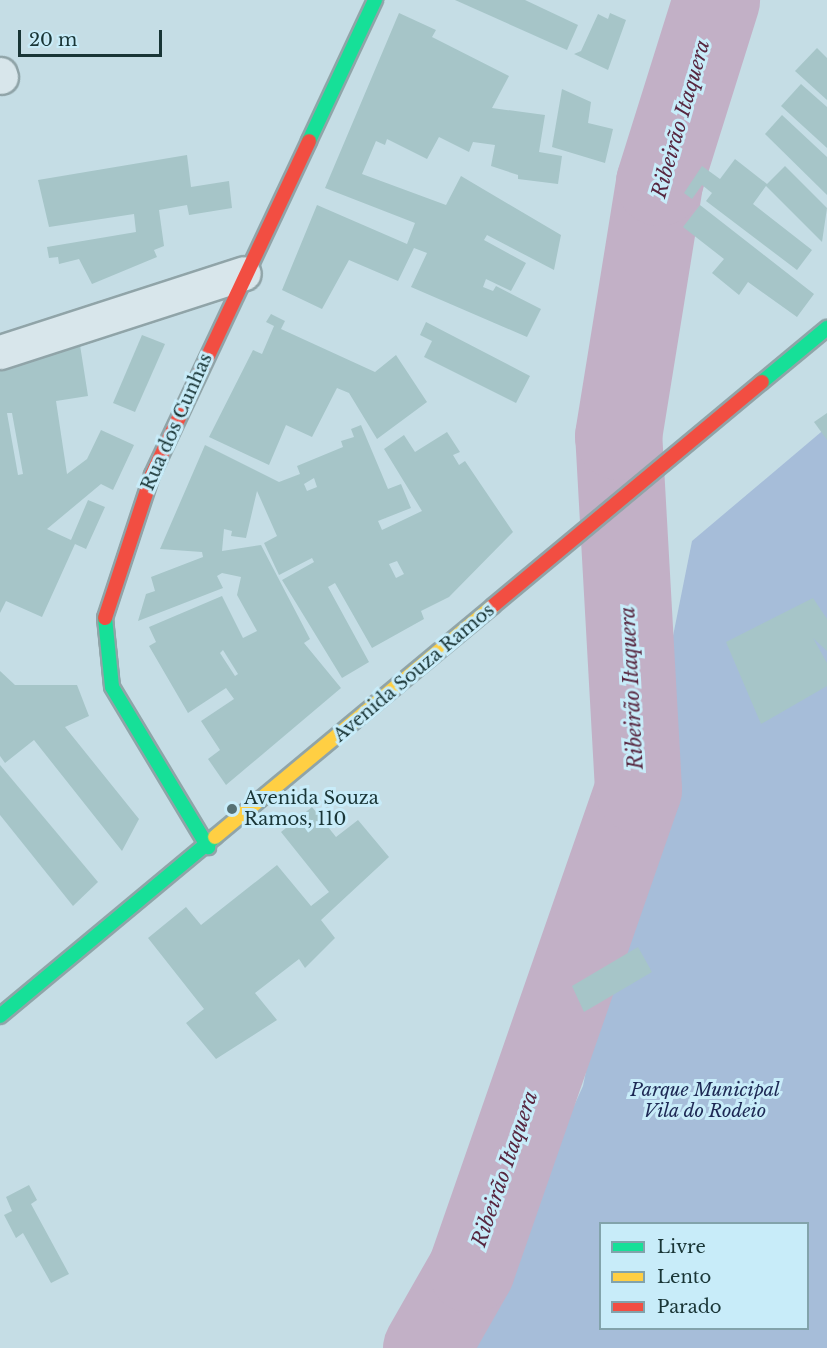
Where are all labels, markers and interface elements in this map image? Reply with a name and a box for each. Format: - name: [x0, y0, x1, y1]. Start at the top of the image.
- scale bar: [21, 18, 165, 56]
- text: 20 m: [29, 29, 77, 51]
- water label: Ribeirão Itaquera: [647, 37, 715, 201]
- street label: Rua dos Cunhas: [137, 350, 217, 494]
- street label: Avenida Souza Ramos: [329, 599, 499, 747]
- water label: Ribeirão Itaquera: [616, 606, 648, 770]
- place label: Avenida Souza Ramos, 110: [244, 788, 379, 830]
- marker: Avenida Souza Ramos, 110: [225, 802, 239, 816]
- park label: Parque Municipal Vila do Rodeio: [630, 1080, 780, 1122]
- water label: Ribeirão Itaquera: [467, 1088, 543, 1250]
- legend: [599, 1222, 809, 1330]
- text: Livre: [657, 1236, 706, 1258]
- text: Lento: [657, 1266, 711, 1288]
- text: Parado: [657, 1296, 722, 1318]

